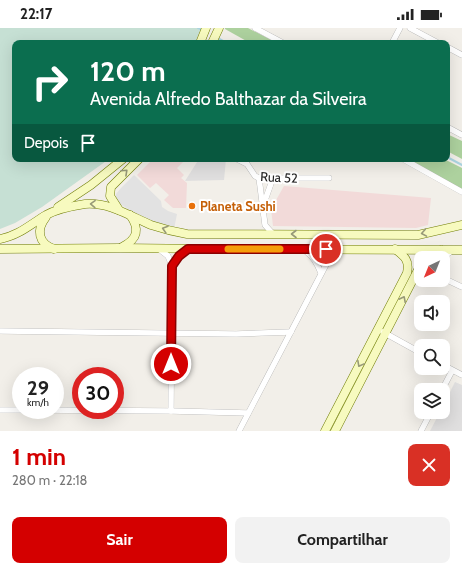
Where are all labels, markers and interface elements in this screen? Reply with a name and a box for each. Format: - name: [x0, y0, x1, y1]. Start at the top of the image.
- text: 22:17: [20, 5, 52, 23]
- text: 120 m: [90, 54, 166, 88]
- icon: right: [24, 56, 76, 108]
- text: Avenida Alfredo Balthazar da Silveira: [90, 88, 367, 110]
- icon: arrive: [77, 132, 99, 154]
- text: Depois: [24, 134, 69, 152]
- street label: Rua 52: [260, 168, 298, 186]
- one-way arrow: [121, 170, 128, 177]
- place label: Planeta Sushi: [200, 198, 276, 214]
- one-way arrow: [90, 200, 96, 209]
- marker: Planeta Sushi: [187, 201, 197, 211]
- one-way arrow: [161, 225, 168, 234]
- one-way arrow: [421, 229, 427, 237]
- one-way arrow: [291, 230, 297, 238]
- pin: [309, 232, 343, 266]
- icon: arrive: [315, 238, 337, 260]
- north arrow: [414, 251, 450, 287]
- map controls: [414, 251, 450, 419]
- button: sound: [414, 295, 450, 331]
- one-way arrow: [398, 296, 406, 303]
- button: search: [414, 339, 450, 375]
- position arrow: [150, 343, 192, 385]
- one-way arrow: [357, 360, 365, 367]
- speed limit sign: 30: [72, 367, 124, 419]
- text: 29: [27, 376, 49, 400]
- button: layers: [414, 383, 450, 419]
- text: km/h: [27, 396, 49, 409]
- text: 1 min: [12, 442, 66, 471]
- button: close: [408, 444, 450, 486]
- text: 280 m · 22:18: [12, 472, 87, 488]
- button: Sair: [12, 517, 227, 563]
- button: Compartilhar: [235, 517, 450, 563]

